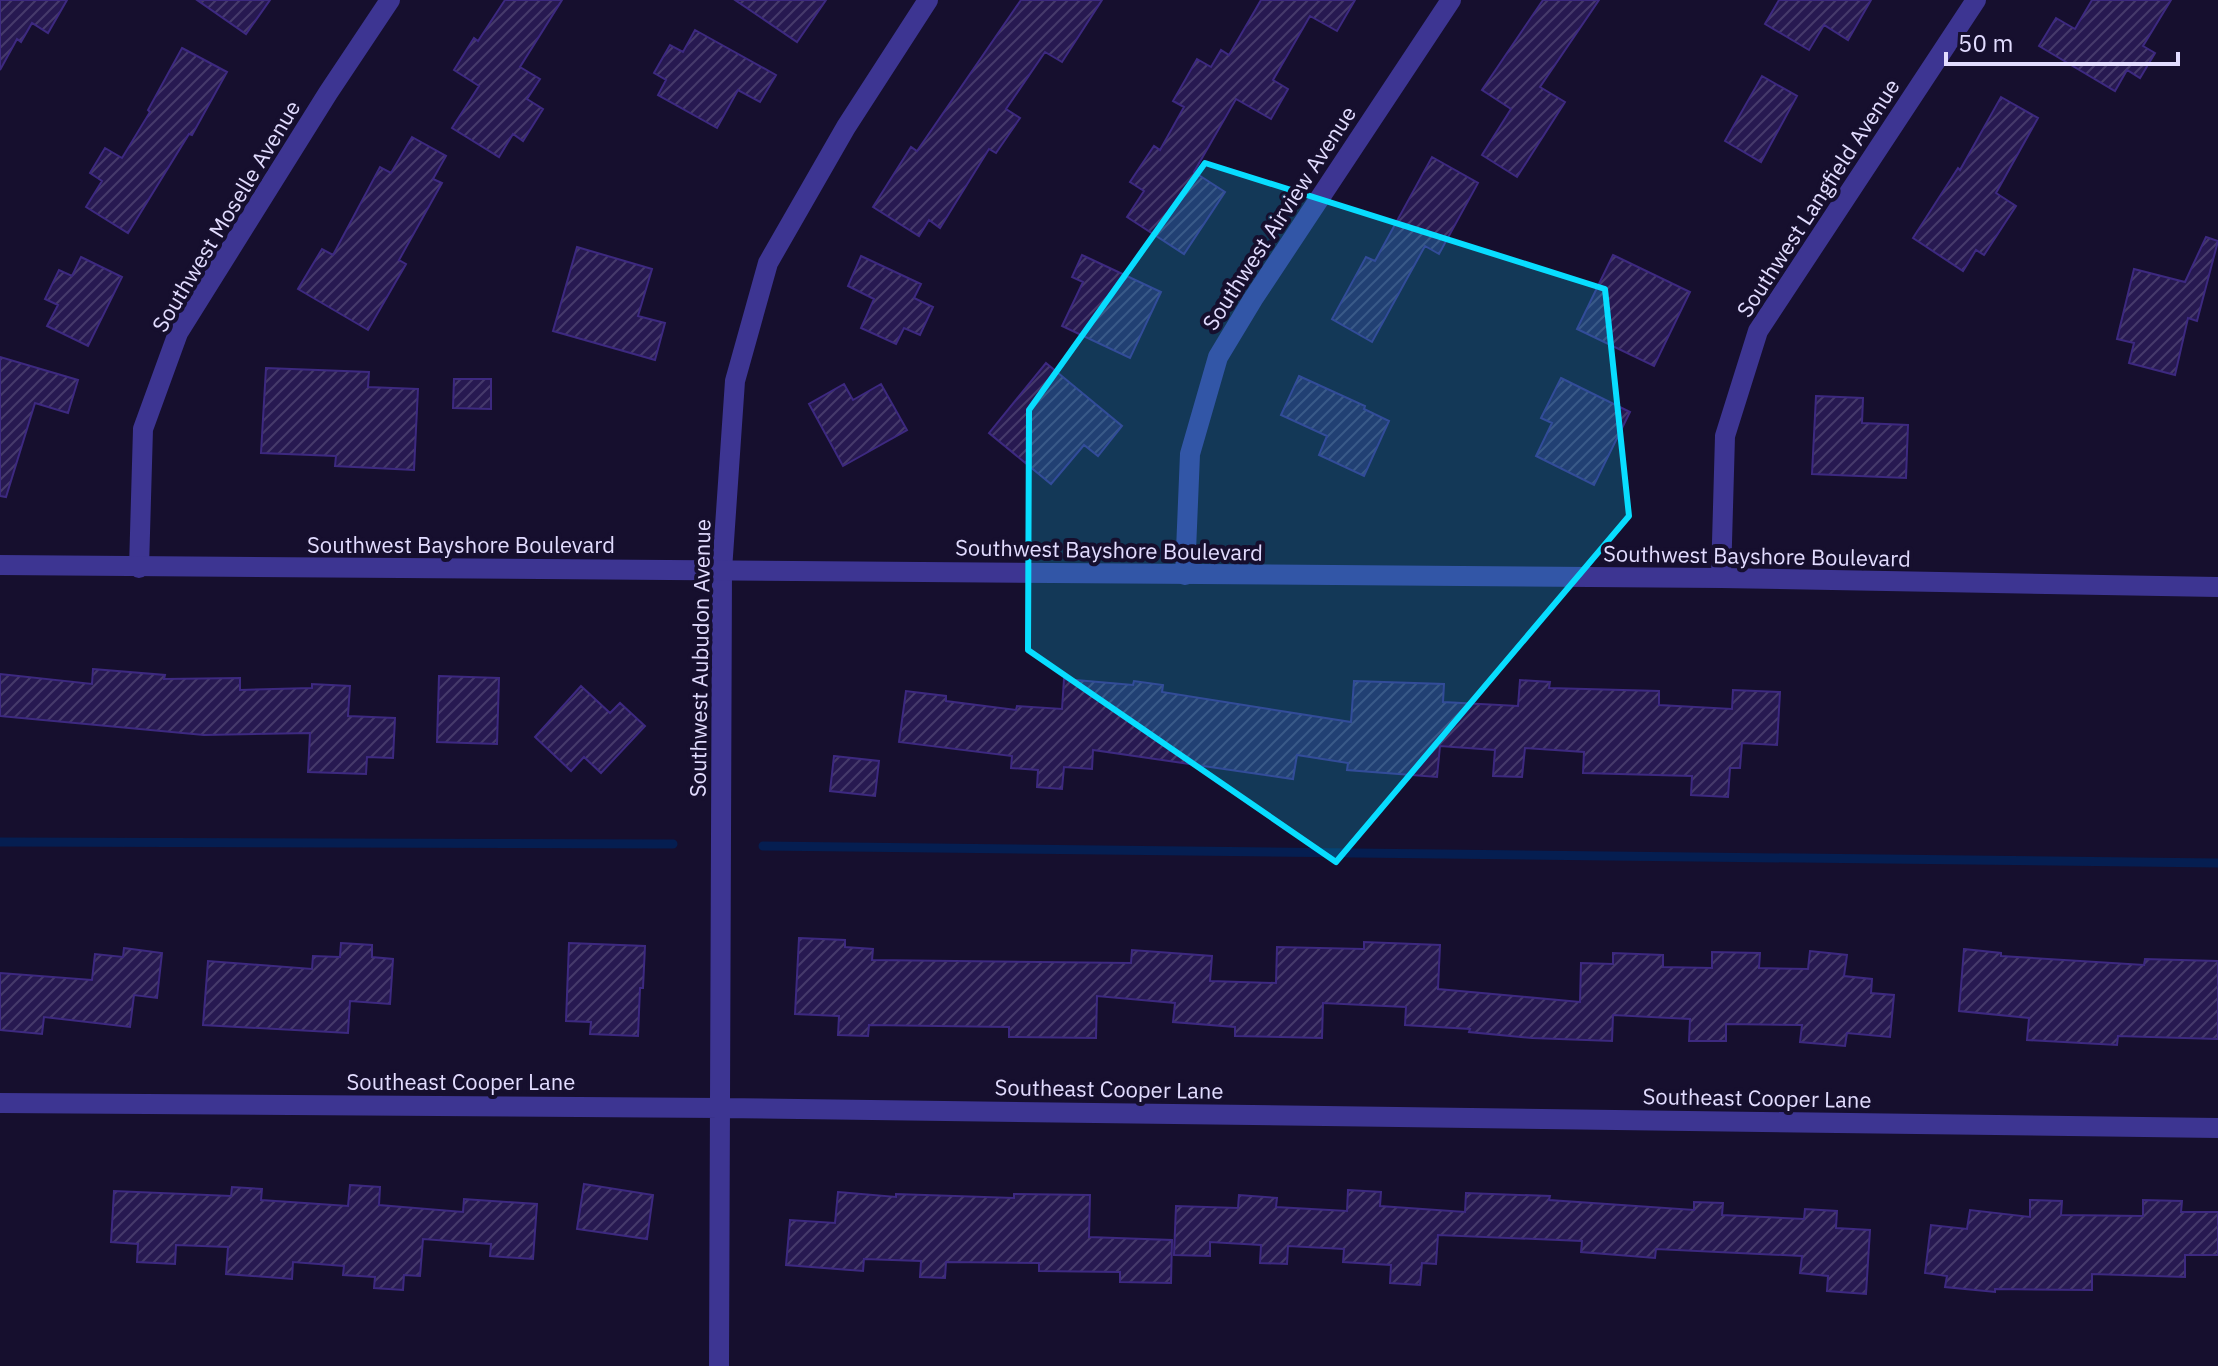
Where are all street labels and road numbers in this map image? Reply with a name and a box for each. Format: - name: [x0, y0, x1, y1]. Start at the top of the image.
- street label: Southwest Langfield Avenue: [1729, 73, 1906, 323]
- street label: Southwest Moselle Avenue: [145, 94, 306, 337]
- street label: Southwest Airview Avenue: [1195, 100, 1362, 335]
- street label: Southwest Aubudon Avenue: [683, 519, 716, 797]
- street label: Southwest Bayshore Boulevard: [307, 530, 615, 559]
- street label: Southwest Bayshore Boulevard: [955, 532, 1263, 567]
- street label: Southwest Bayshore Boulevard: [1603, 538, 1911, 573]
- street label: Southeast Cooper Lane: [347, 1067, 575, 1096]
- street label: Southeast Cooper Lane: [994, 1072, 1224, 1105]
- street label: Southeast Cooper Lane: [1642, 1081, 1872, 1114]

